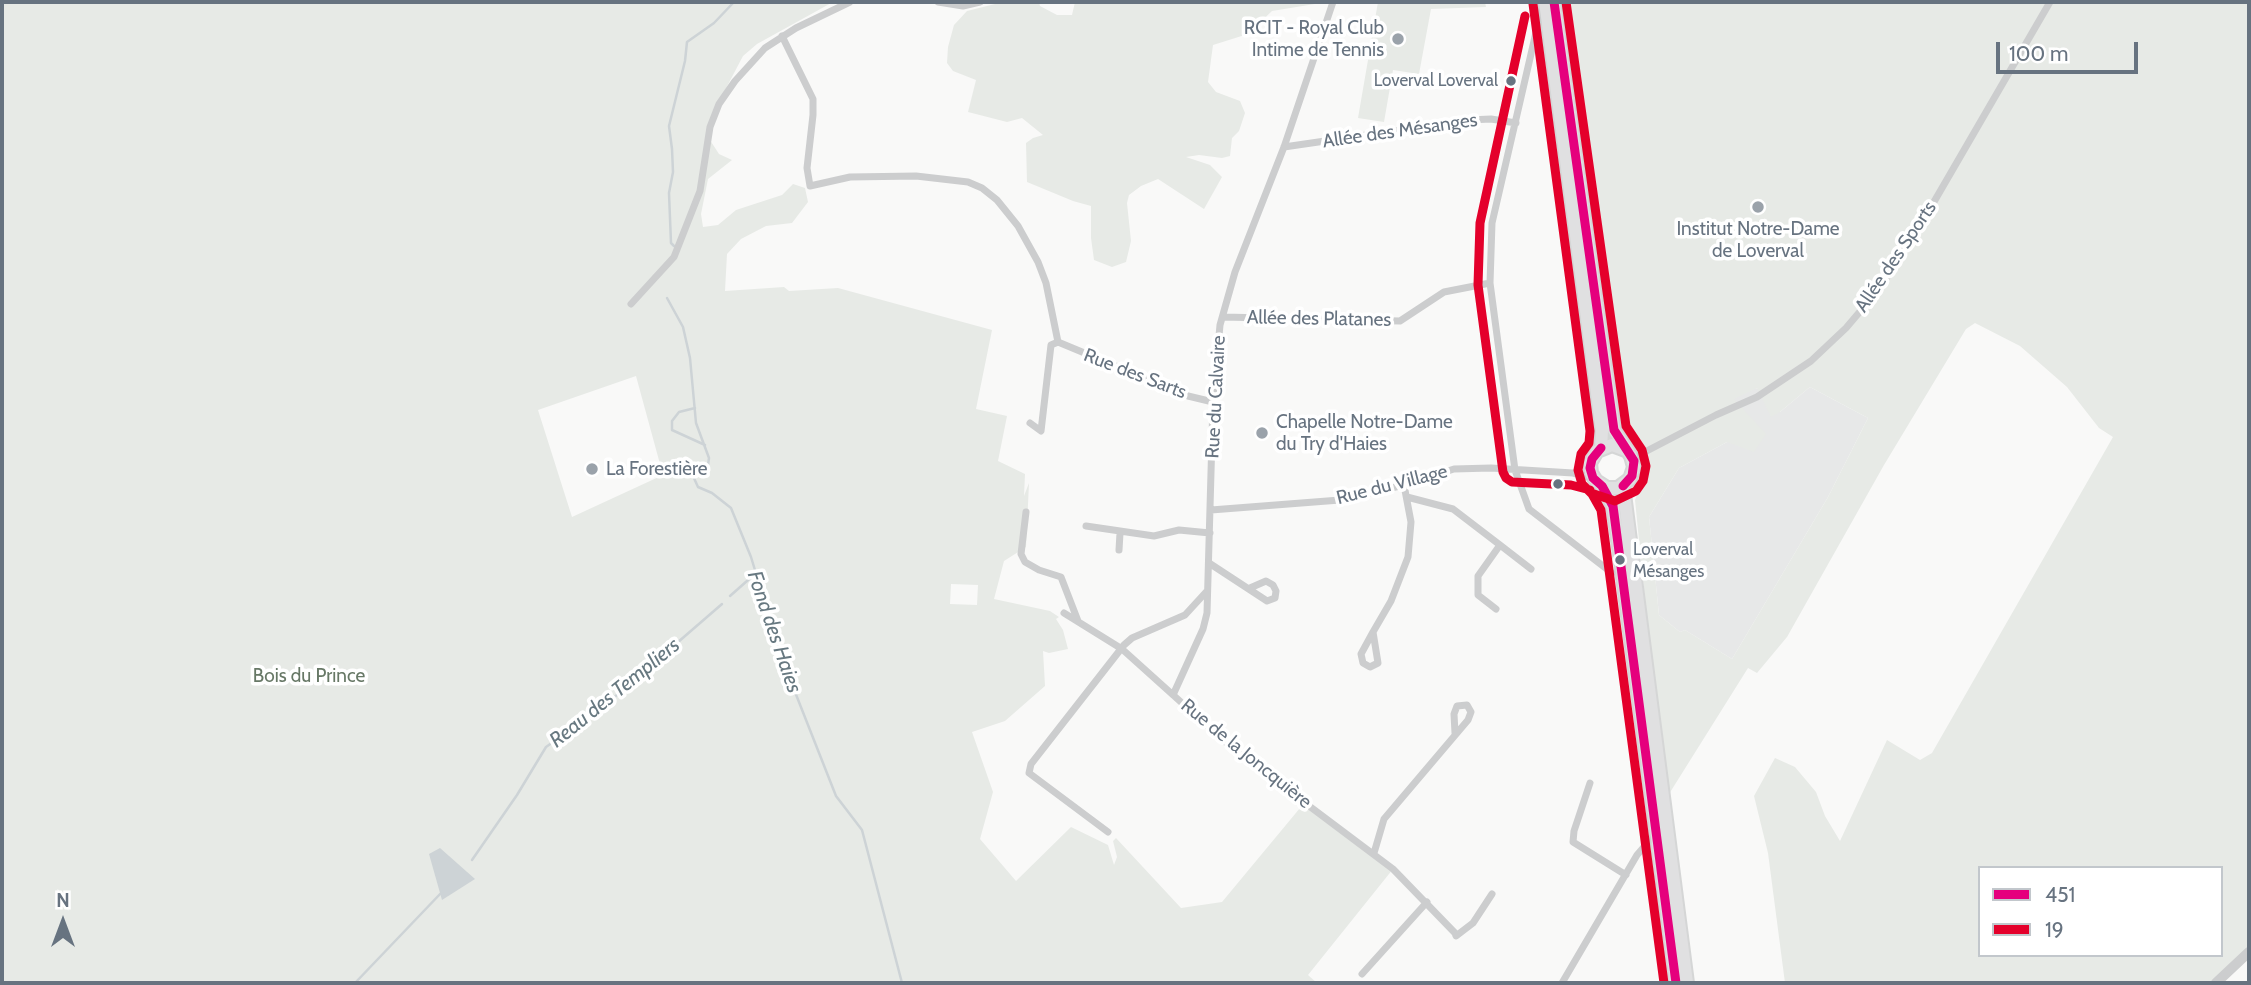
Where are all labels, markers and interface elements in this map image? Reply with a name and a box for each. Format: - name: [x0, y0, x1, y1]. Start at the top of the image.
- place label: RCIT - Royal Club Intime de Tennis: [1244, 17, 1384, 61]
- scale bar: [1999, 28, 2141, 72]
- marker: RCIT - Royal Club Intime de Tennis: [1390, 31, 1406, 47]
- text: 100 m: [2009, 41, 2068, 66]
- place label: Loverval Loverval: [1374, 71, 1498, 91]
- marker: Loverval Loverval: [1504, 74, 1518, 88]
- street label: Allée des Mésanges: [1321, 109, 1479, 153]
- street label: Allée des Sports: [1851, 197, 1941, 317]
- marker: Institut Notre-Dame de Loverval: [1750, 199, 1766, 215]
- place label: Institut Notre-Dame de Loverval: [1676, 218, 1840, 262]
- street label: Allée des Platanes: [1247, 306, 1391, 332]
- street label: Rue du Calvaire: [1201, 335, 1231, 459]
- street label: Rue des Sarts: [1080, 344, 1190, 404]
- place label: Chapelle Notre-Dame du Try d'Haies: [1276, 411, 1453, 455]
- marker: Chapelle Notre-Dame du Try d'Haies: [1254, 425, 1270, 441]
- place label: La Forestière: [606, 458, 707, 480]
- street label: Rue du Village: [1334, 460, 1450, 510]
- marker: La Forestière: [584, 461, 600, 477]
- unlabelled marker: [1551, 477, 1565, 491]
- place label: Loverval Mésanges: [1633, 540, 1704, 580]
- marker: Loverval Mésanges: [1613, 553, 1627, 567]
- water label: Fond des Haies: [741, 568, 807, 696]
- water label: Reau des Templiers: [545, 633, 685, 753]
- park label: Bois du Prince: [253, 665, 365, 687]
- street label: Rue de la Joncquière: [1176, 694, 1316, 814]
- legend: [1978, 866, 2223, 957]
- text: 451: [2045, 882, 2075, 907]
- north arrow: [28, 887, 98, 957]
- text: N: [56, 889, 70, 912]
- text: 19: [2045, 917, 2064, 942]

